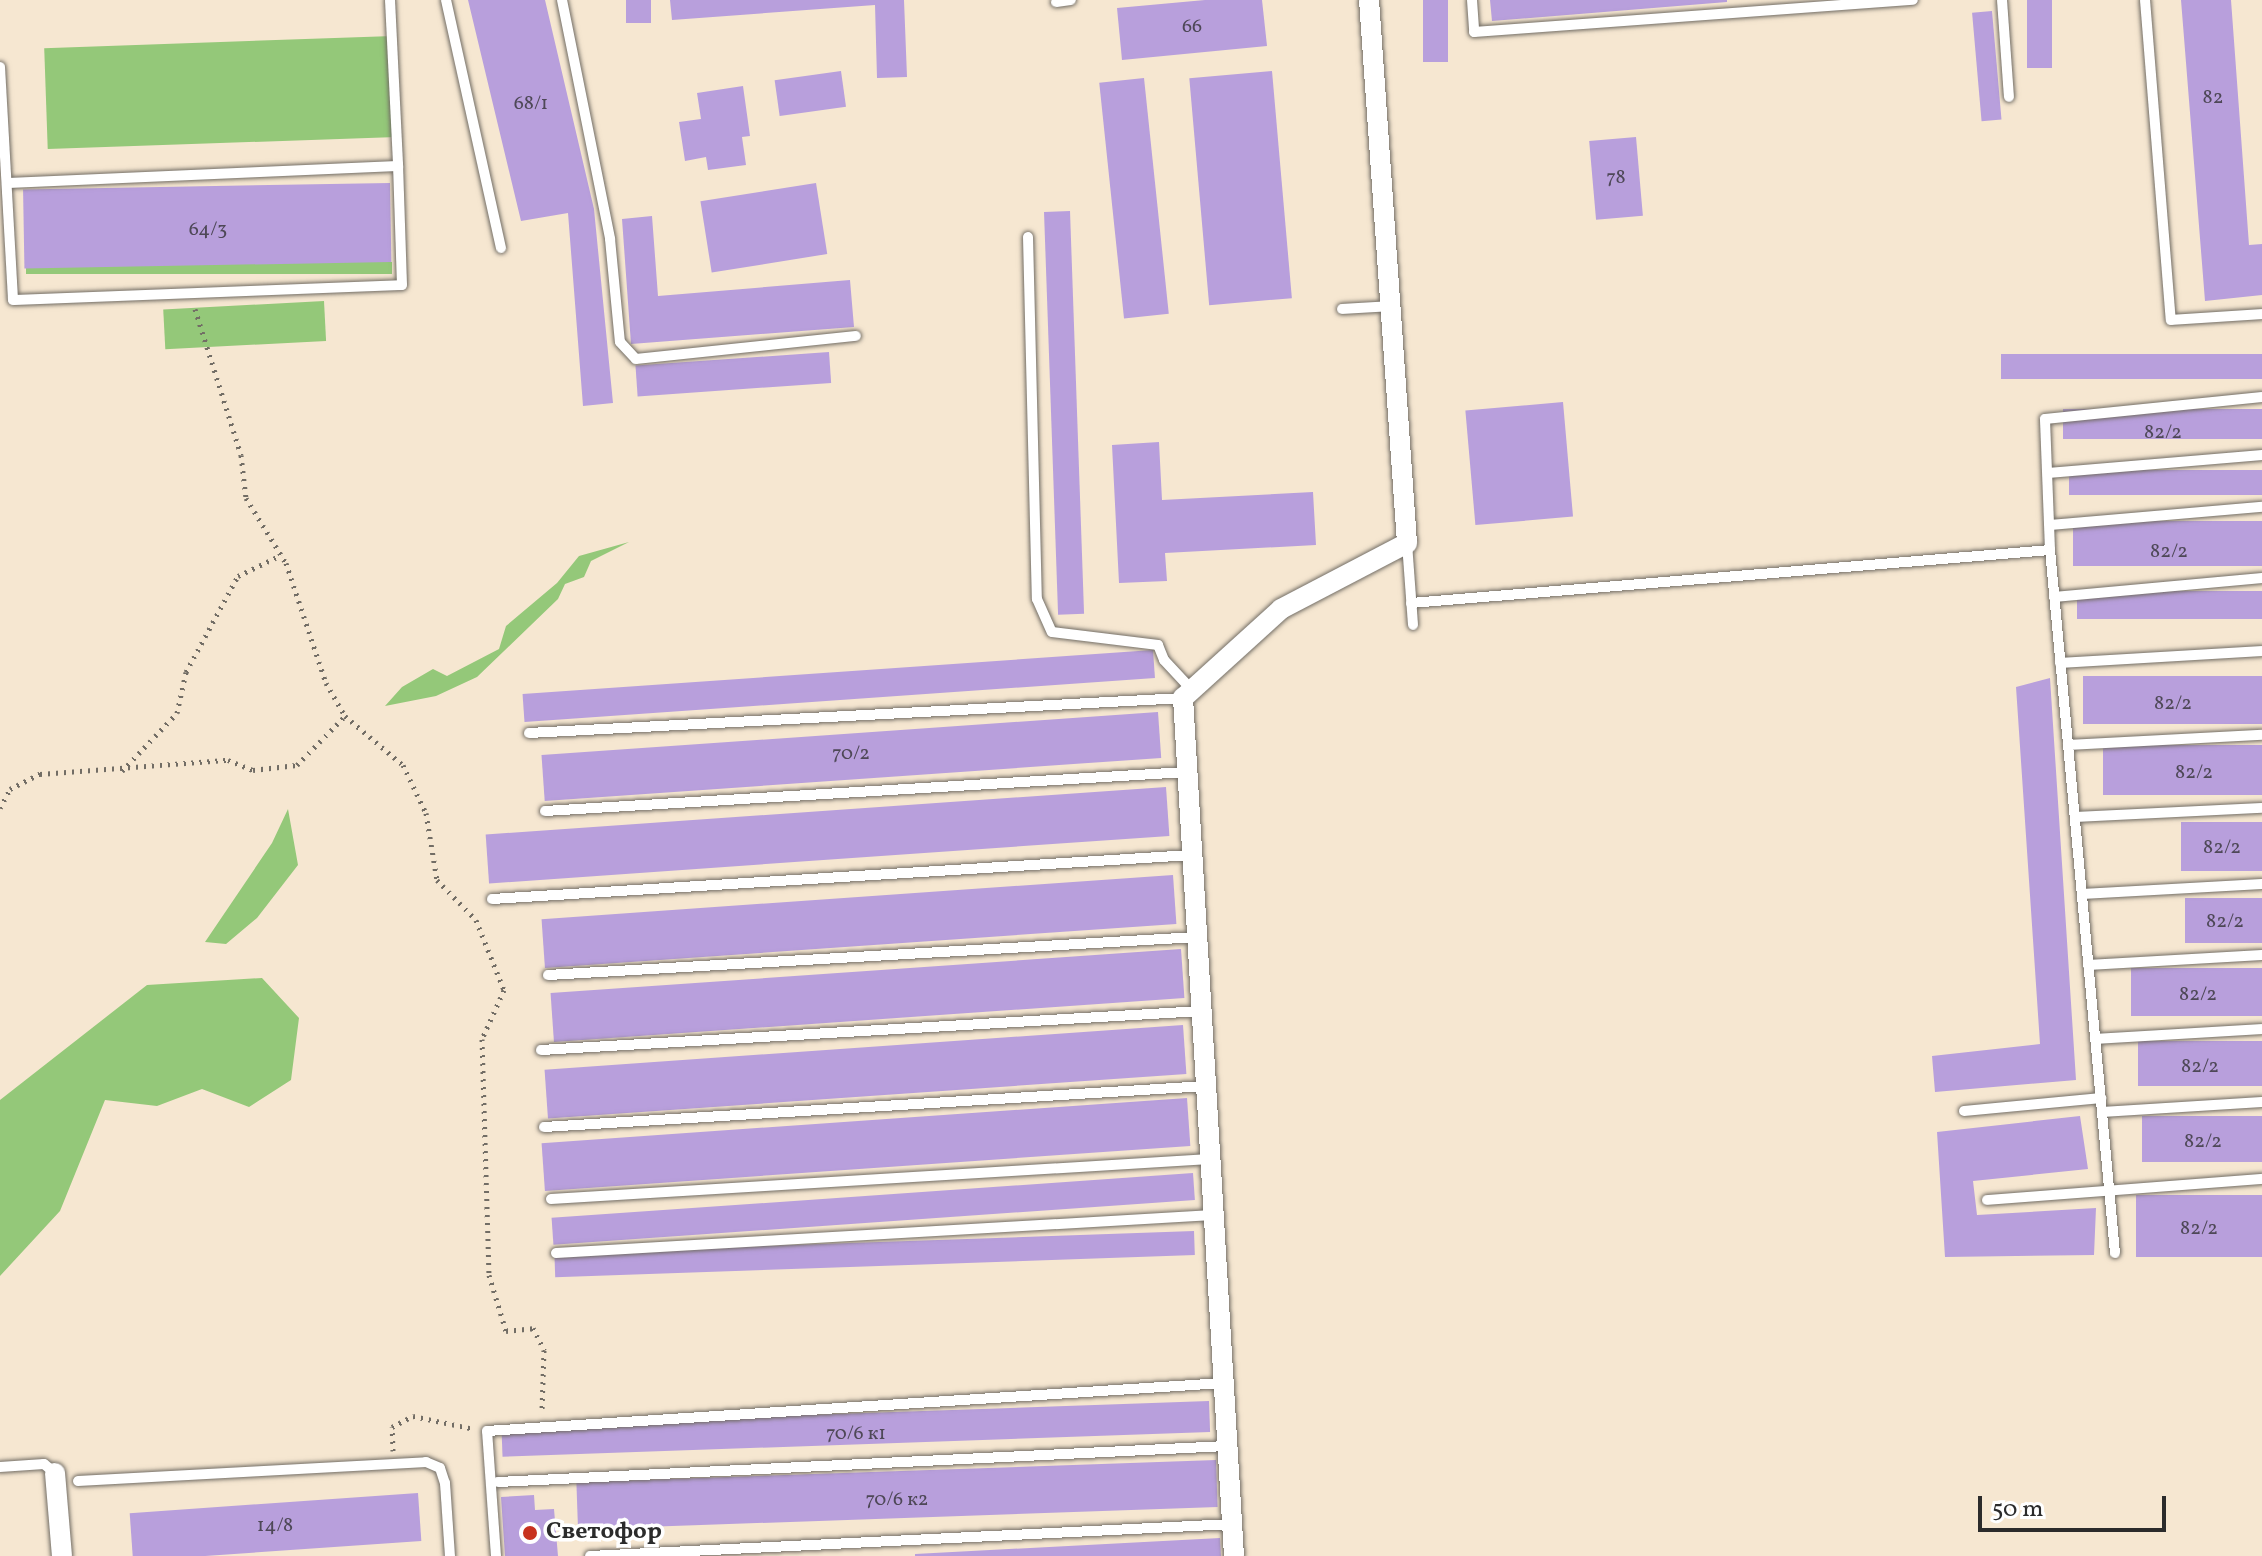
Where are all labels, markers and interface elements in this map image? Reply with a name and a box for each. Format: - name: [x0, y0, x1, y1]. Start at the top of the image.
- house number: 66: [1182, 15, 1202, 39]
- house number: 82: [2203, 86, 2223, 110]
- house number: 68/1: [514, 92, 548, 116]
- house number: 78: [1606, 166, 1626, 190]
- house number: 64/3: [189, 218, 227, 242]
- house number: 82/2: [2144, 421, 2182, 445]
- house number: 82/2: [2150, 540, 2188, 564]
- house number: 82/2: [2154, 692, 2192, 716]
- house number: 70/2: [832, 742, 870, 766]
- house number: 82/2: [2175, 761, 2213, 785]
- house number: 82/2: [2203, 836, 2241, 860]
- house number: 82/2: [2206, 910, 2244, 934]
- house number: 82/2: [2179, 983, 2217, 1007]
- house number: 82/2: [2181, 1055, 2219, 1079]
- house number: 82/2: [2184, 1130, 2222, 1154]
- house number: 82/2: [2180, 1217, 2218, 1241]
- house number: 70/6 к1: [826, 1422, 886, 1446]
- scale bar: [1982, 1480, 2170, 1530]
- house number: 70/6 к2: [865, 1488, 929, 1512]
- text: 50 m: [1992, 1493, 2044, 1527]
- house number: 14/8: [257, 1514, 293, 1538]
- place label: Светофор: [546, 1519, 662, 1547]
- marker: Светофор: [521, 1524, 539, 1542]

